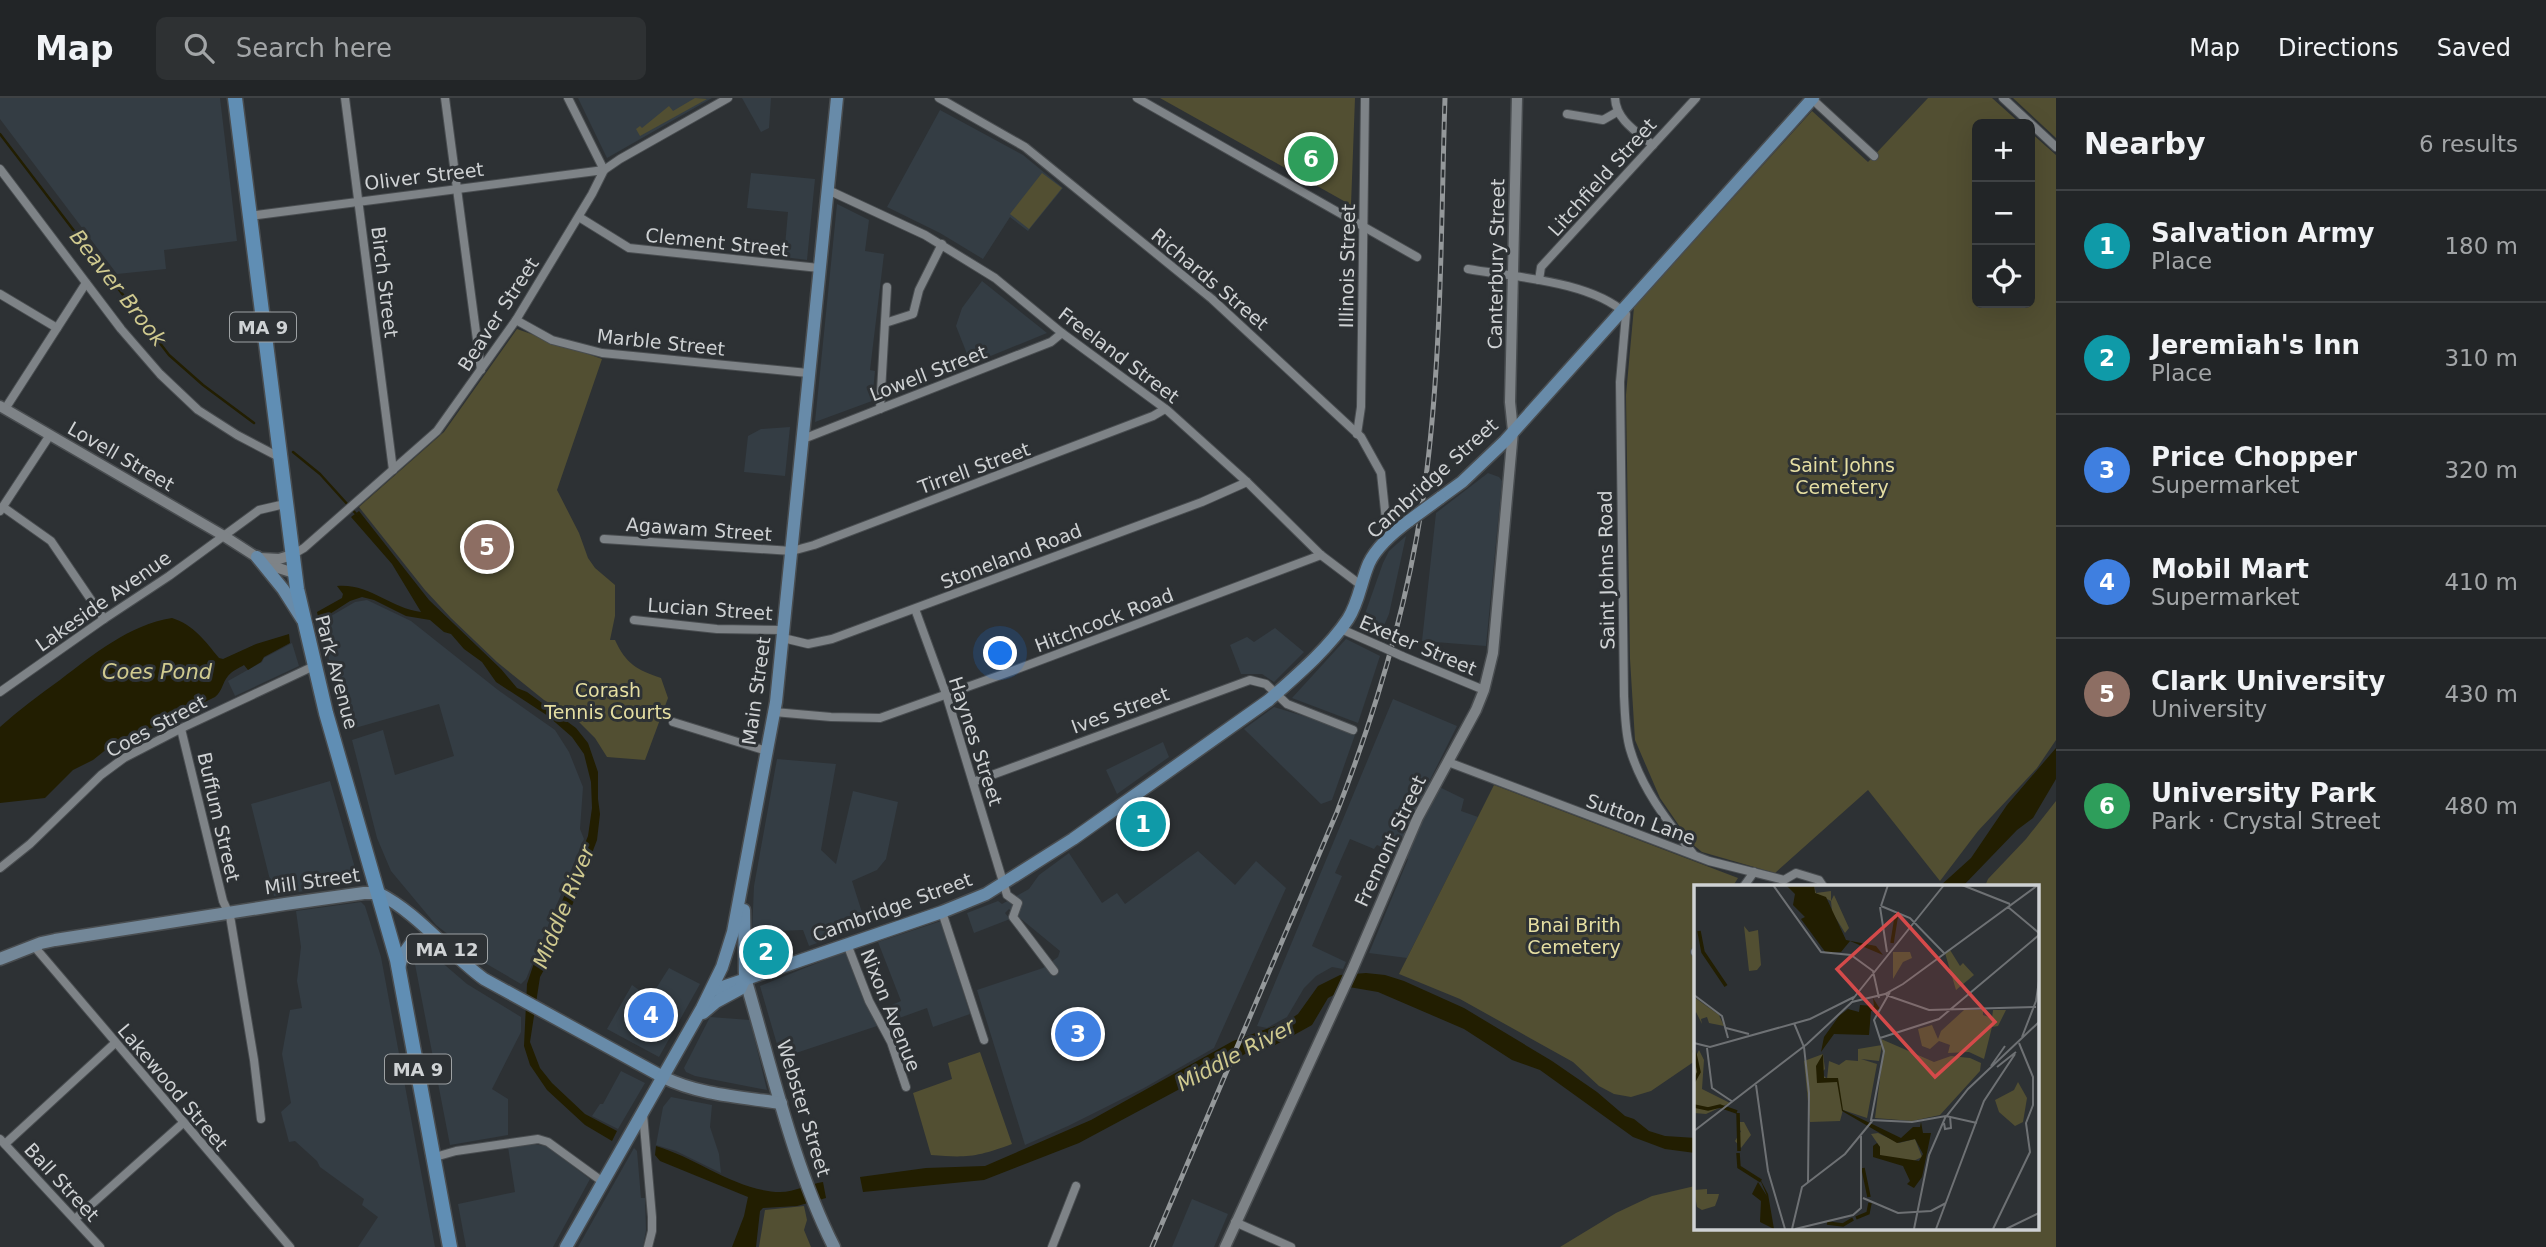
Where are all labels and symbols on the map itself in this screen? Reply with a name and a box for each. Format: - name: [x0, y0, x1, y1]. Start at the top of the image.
- street label: Litchfield Street: [1543, 114, 1661, 240]
- pin: 6: [1288, 133, 1334, 185]
- street label: Oliver Street: [363, 158, 485, 194]
- street label: Canterbury Street: [1484, 178, 1508, 350]
- street label: Illinois Street: [1335, 204, 1359, 328]
- street label: Clement Street: [644, 224, 790, 260]
- street label: Richards Street: [1147, 224, 1273, 334]
- water label: Beaver Brook: [65, 225, 172, 352]
- street label: Birch Street: [367, 225, 403, 339]
- street label: Beaver Street: [453, 253, 543, 375]
- street label: Freeland Street: [1054, 303, 1184, 407]
- road number: MA 9: [230, 312, 296, 342]
- street label: Marble Street: [596, 324, 726, 360]
- street label: Lowell Street: [866, 341, 990, 405]
- street label: Cambridge Street: [1362, 414, 1502, 542]
- street label: Lovell Street: [64, 417, 178, 495]
- street label: Tirrell Street: [914, 438, 1033, 499]
- park label: Saint Johns Cemetery: [1789, 454, 1895, 498]
- street label: Saint Johns Road: [1594, 490, 1618, 650]
- street label: Agawam Street: [625, 513, 773, 545]
- street label: Stoneland Road: [937, 519, 1085, 593]
- pin: 5: [464, 521, 510, 573]
- street label: Lakeside Avenue: [31, 546, 175, 656]
- street label: Hitchcock Road: [1032, 583, 1176, 657]
- street label: Lucian Street: [647, 594, 773, 624]
- street label: Exeter Street: [1356, 610, 1480, 680]
- street label: Park Avenue: [311, 612, 363, 732]
- street label: Main Street: [738, 635, 774, 747]
- your location: [983, 636, 1017, 670]
- water label: Coes Pond: [102, 660, 213, 684]
- street label: Haynes Street: [945, 674, 1007, 808]
- park label: Corash Tennis Courts: [543, 679, 672, 723]
- street label: Ives Street: [1068, 682, 1172, 738]
- street label: Coes Street: [102, 690, 210, 762]
- street label: Buffum Street: [193, 750, 245, 884]
- street label: Fremont Street: [1350, 772, 1430, 910]
- street label: Sutton Lane: [1583, 789, 1699, 849]
- pin: 1: [1120, 798, 1166, 850]
- water label: Middle River: [528, 841, 600, 972]
- street label: Mill Street: [263, 863, 361, 899]
- street label: Cambridge Street: [809, 868, 975, 946]
- inset map: [1694, 885, 2038, 1230]
- park label: Bnai Brith Cemetery: [1527, 914, 1621, 958]
- pin: 2: [743, 926, 789, 978]
- road number: MA 12: [407, 934, 487, 964]
- street label: Nixon Avenue: [856, 945, 926, 1075]
- pin: 4: [628, 989, 674, 1041]
- pin: 3: [1055, 1008, 1101, 1060]
- water label: Middle River: [1173, 1013, 1300, 1096]
- street label: Lakewood Street: [114, 1019, 232, 1155]
- street label: Webster Street: [773, 1037, 835, 1179]
- road number: MA 9: [385, 1054, 451, 1084]
- street label: Ball Street: [20, 1138, 104, 1226]

